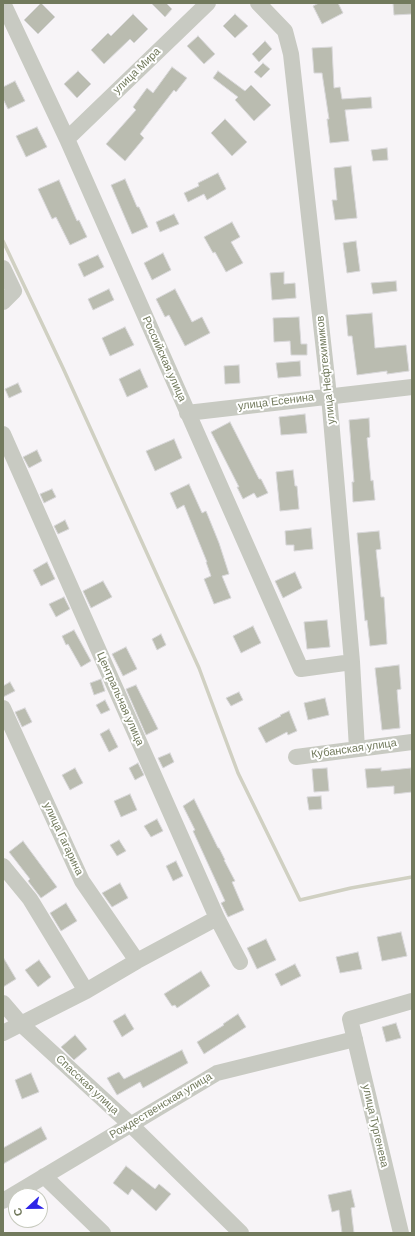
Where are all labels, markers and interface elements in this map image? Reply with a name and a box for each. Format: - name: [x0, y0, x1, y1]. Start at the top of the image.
- street label: улица Мира: [111, 45, 163, 97]
- street label: Российская улица: [139, 314, 189, 404]
- street label: улица Нефтехимиков: [314, 315, 338, 425]
- street label: улица Есенина: [237, 391, 315, 413]
- street label: Центральная улица: [93, 650, 147, 748]
- street label: Кубанская улица: [310, 736, 398, 762]
- street label: улица Гагарина: [40, 800, 86, 878]
- street label: Спасская улица: [53, 1052, 121, 1118]
- street label: Рождественская улица: [107, 1070, 215, 1142]
- street label: улица Тургенева: [359, 1083, 391, 1169]
- north arrow: [8, 1188, 48, 1228]
- text: С: [11, 1206, 25, 1218]

